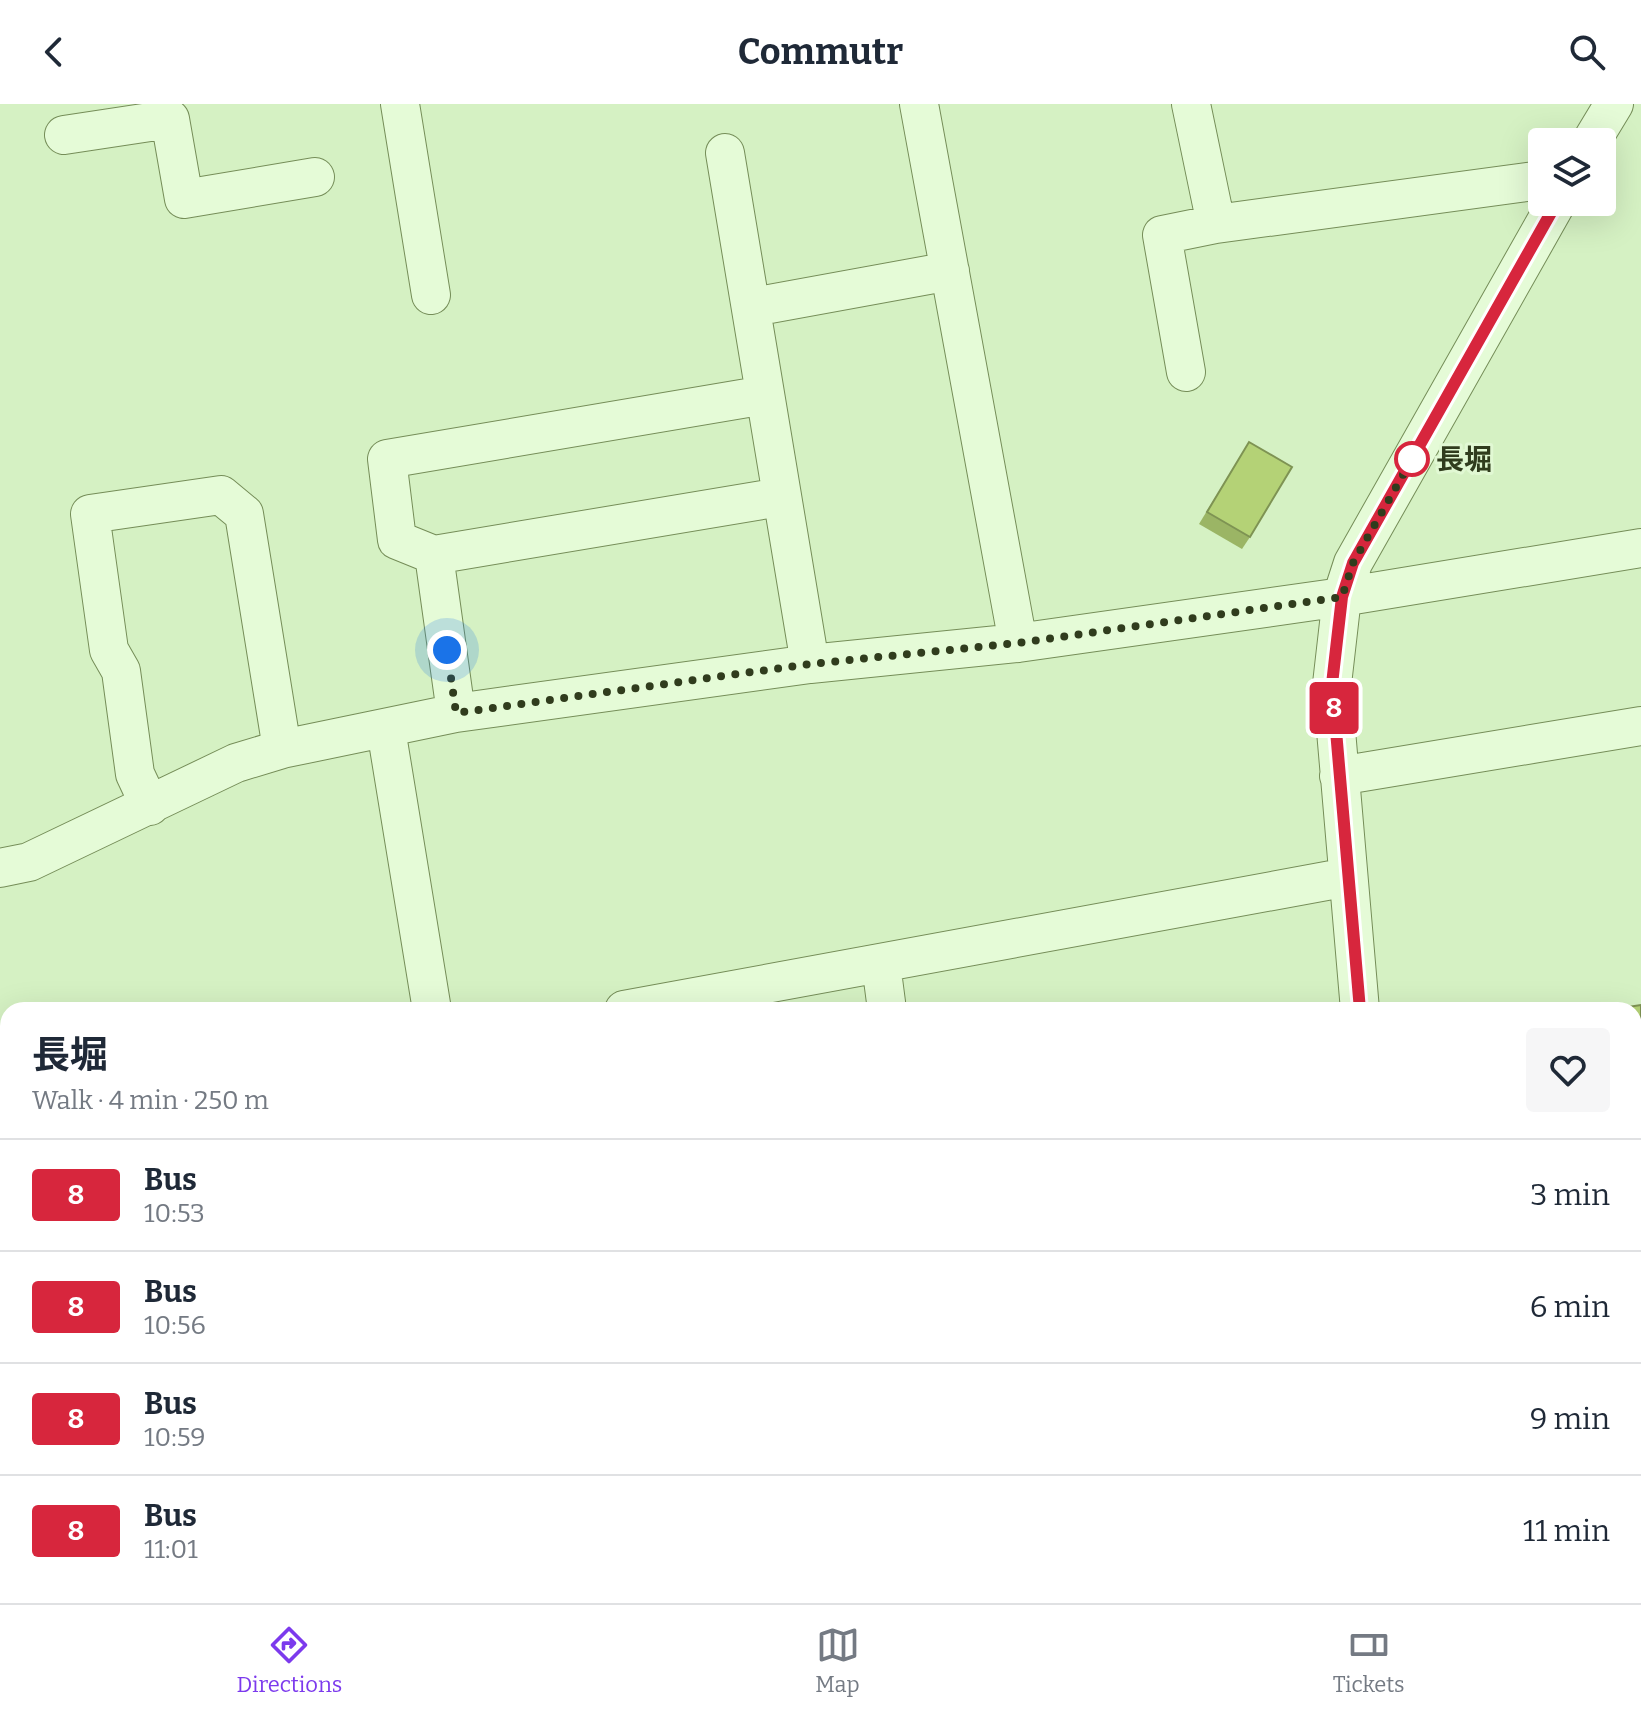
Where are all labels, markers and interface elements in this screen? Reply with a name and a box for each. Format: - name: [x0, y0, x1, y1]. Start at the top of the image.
- icon: back: [32, 30, 76, 74]
- text: Commutr: [738, 30, 903, 74]
- icon: search: [1565, 30, 1609, 74]
- map controls: [1528, 128, 1616, 216]
- button: layers: [1528, 128, 1616, 216]
- marker: 長堀: [1395, 442, 1429, 476]
- place label: 長堀: [1436, 443, 1492, 476]
- your location: [427, 630, 467, 670]
- line badge: 8: [1308, 682, 1360, 734]
- text: 8: [1326, 691, 1342, 724]
- button: heart: [1526, 1028, 1610, 1112]
- text: 長堀: [32, 1032, 108, 1078]
- text: Walk · 4 min · 250 m: [32, 1085, 269, 1116]
- text: Bus: [144, 1162, 197, 1198]
- text: 3 min: [1530, 1177, 1610, 1213]
- text: 8: [68, 1178, 84, 1211]
- text: 10:53: [144, 1198, 205, 1229]
- text: Bus: [144, 1274, 197, 1310]
- text: 6 min: [1530, 1289, 1610, 1325]
- text: 8: [68, 1290, 84, 1323]
- text: 10:56: [144, 1310, 206, 1341]
- text: Bus: [144, 1386, 197, 1422]
- text: 9 min: [1530, 1401, 1610, 1437]
- text: 8: [68, 1402, 84, 1435]
- text: 10:59: [144, 1422, 206, 1453]
- text: Bus: [144, 1498, 197, 1534]
- text: 11 min: [1523, 1513, 1610, 1549]
- text: 8: [68, 1514, 84, 1547]
- text: 11:01: [144, 1534, 198, 1565]
- tab: Directions: [236, 1623, 342, 1698]
- tab: Map: [815, 1623, 860, 1698]
- tab: Tickets: [1333, 1623, 1404, 1698]

